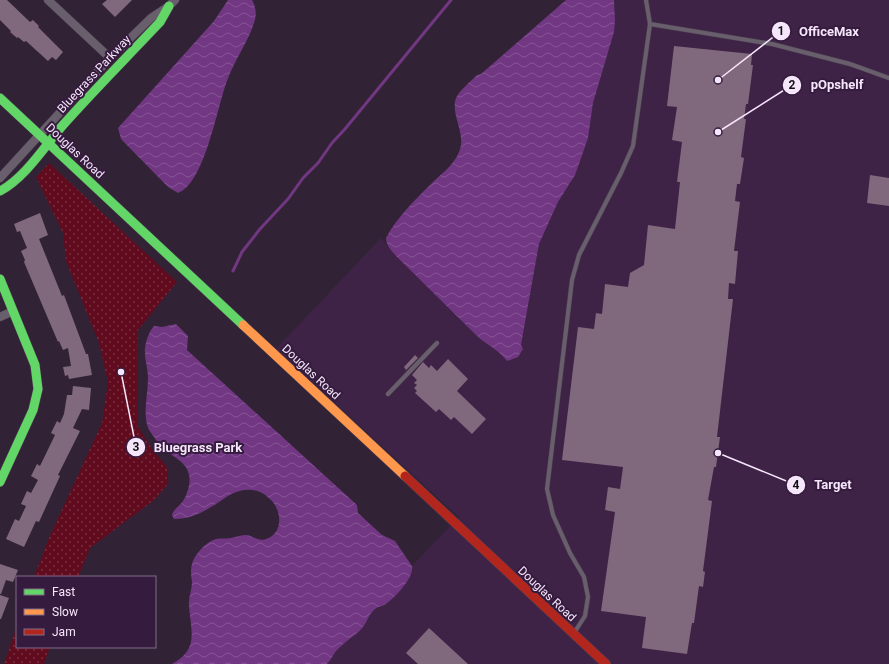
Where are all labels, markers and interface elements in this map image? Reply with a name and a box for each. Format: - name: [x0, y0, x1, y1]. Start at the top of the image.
- callout: OfficeMax: [771, 19, 867, 44]
- text: 1: [778, 24, 784, 38]
- text: OfficeMax: [799, 24, 859, 39]
- street label: Bluegrass Parkway: [54, 32, 134, 116]
- callout: pOpshelf: [782, 72, 871, 97]
- text: pOpshelf: [811, 77, 864, 92]
- text: 2: [789, 78, 796, 92]
- street label: Douglas Road: [43, 121, 107, 181]
- street label: Douglas Road: [279, 342, 343, 402]
- callout: Bluegrass Park: [126, 435, 250, 460]
- text: 3: [133, 440, 140, 454]
- text: Bluegrass Park: [154, 440, 243, 455]
- callout: Target: [786, 472, 860, 497]
- text: Target: [814, 477, 852, 492]
- text: 4: [793, 478, 800, 492]
- street label: Douglas Road: [515, 564, 579, 624]
- legend: [16, 576, 156, 648]
- text: Fast: [52, 585, 75, 599]
- text: Slow: [52, 605, 78, 619]
- text: Jam: [52, 625, 76, 639]

